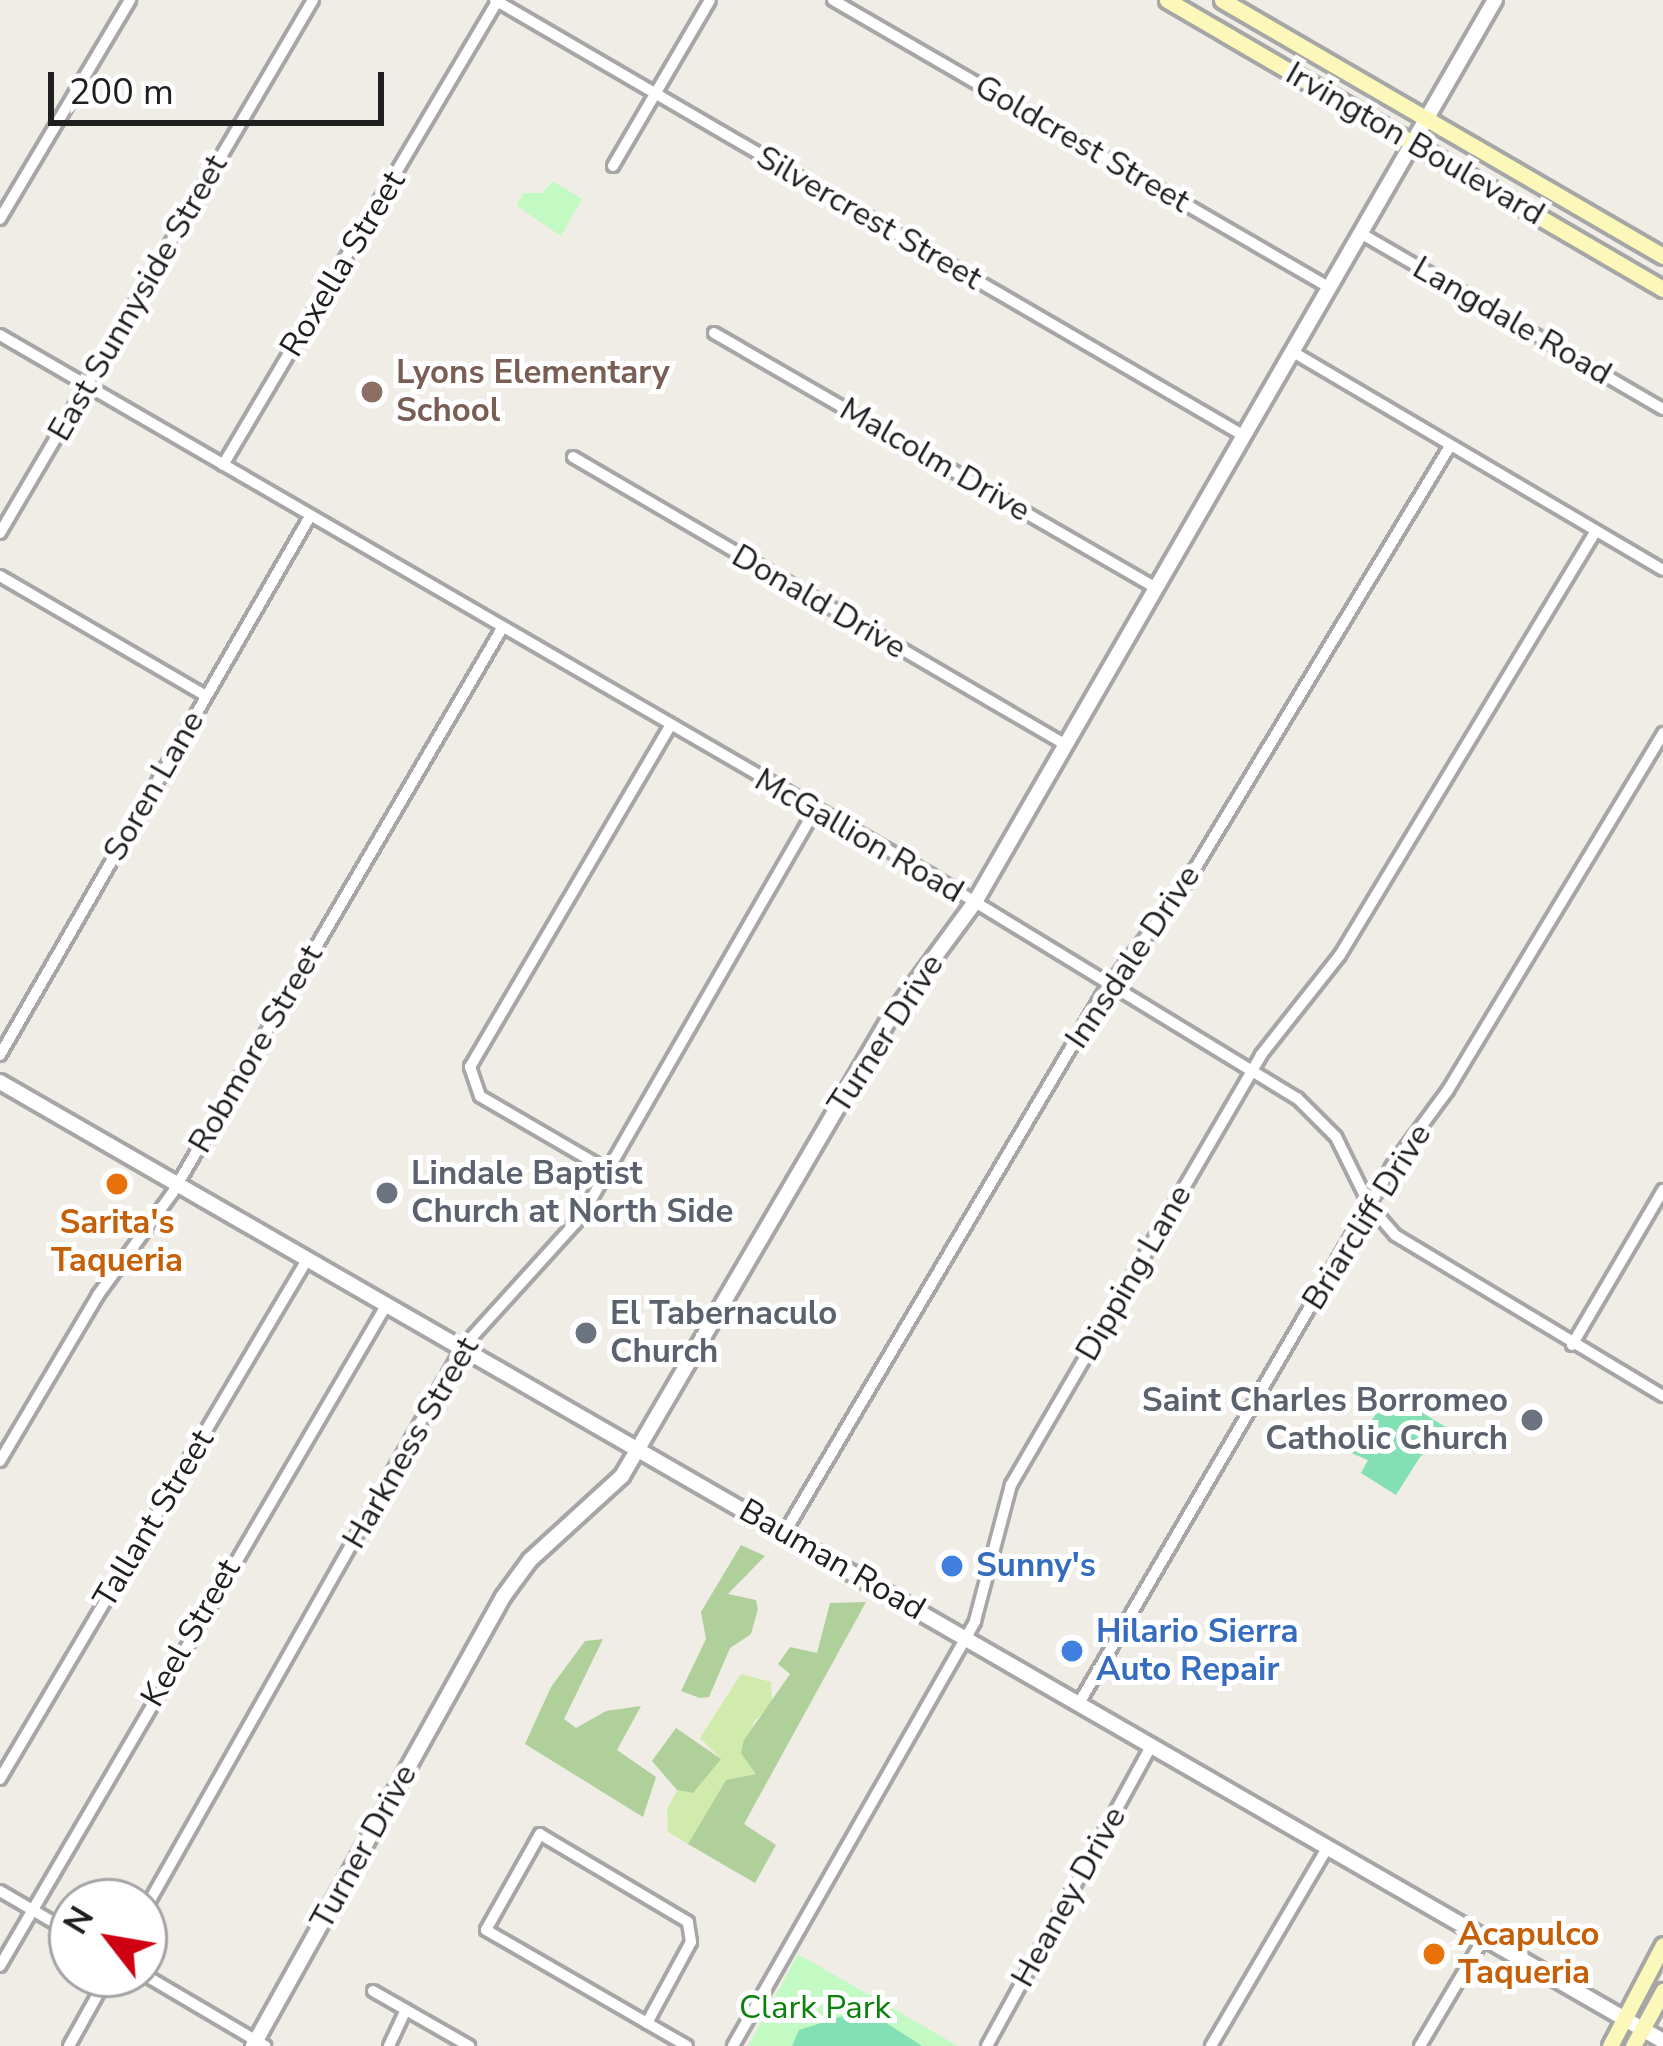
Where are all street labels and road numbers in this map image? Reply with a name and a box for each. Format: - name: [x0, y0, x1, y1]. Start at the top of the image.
- street label: Irvington Boulevard: [1279, 54, 1551, 234]
- street label: Goldcrest Street: [968, 67, 1196, 221]
- street label: Silvercrest Street: [749, 137, 989, 299]
- street label: East Sunnyside Street: [40, 148, 236, 448]
- street label: Roxella Street: [272, 164, 414, 364]
- street label: Langdale Road: [1406, 248, 1618, 394]
- street label: Malcolm Drive: [833, 390, 1037, 530]
- street label: Donald Drive: [725, 536, 913, 668]
- street label: Soren Lane: [95, 704, 213, 868]
- street label: McGallion Road: [748, 760, 970, 912]
- street label: Innsdale Drive: [1057, 858, 1209, 1056]
- street label: Robmore Street: [180, 938, 332, 1160]
- street label: Turner Drive: [820, 947, 952, 1121]
- street label: Briarcliff Drive: [1294, 1117, 1440, 1317]
- street label: Dipping Lane: [1068, 1178, 1200, 1368]
- street label: Harkness Street: [334, 1330, 488, 1556]
- street label: Tallant Street: [85, 1423, 223, 1615]
- street label: Bauman Road: [732, 1491, 932, 1629]
- street label: Keel Street: [133, 1552, 249, 1714]
- street label: Turner Drive: [302, 1758, 426, 1936]
- street label: Heaney Drive: [1003, 1800, 1135, 1994]

